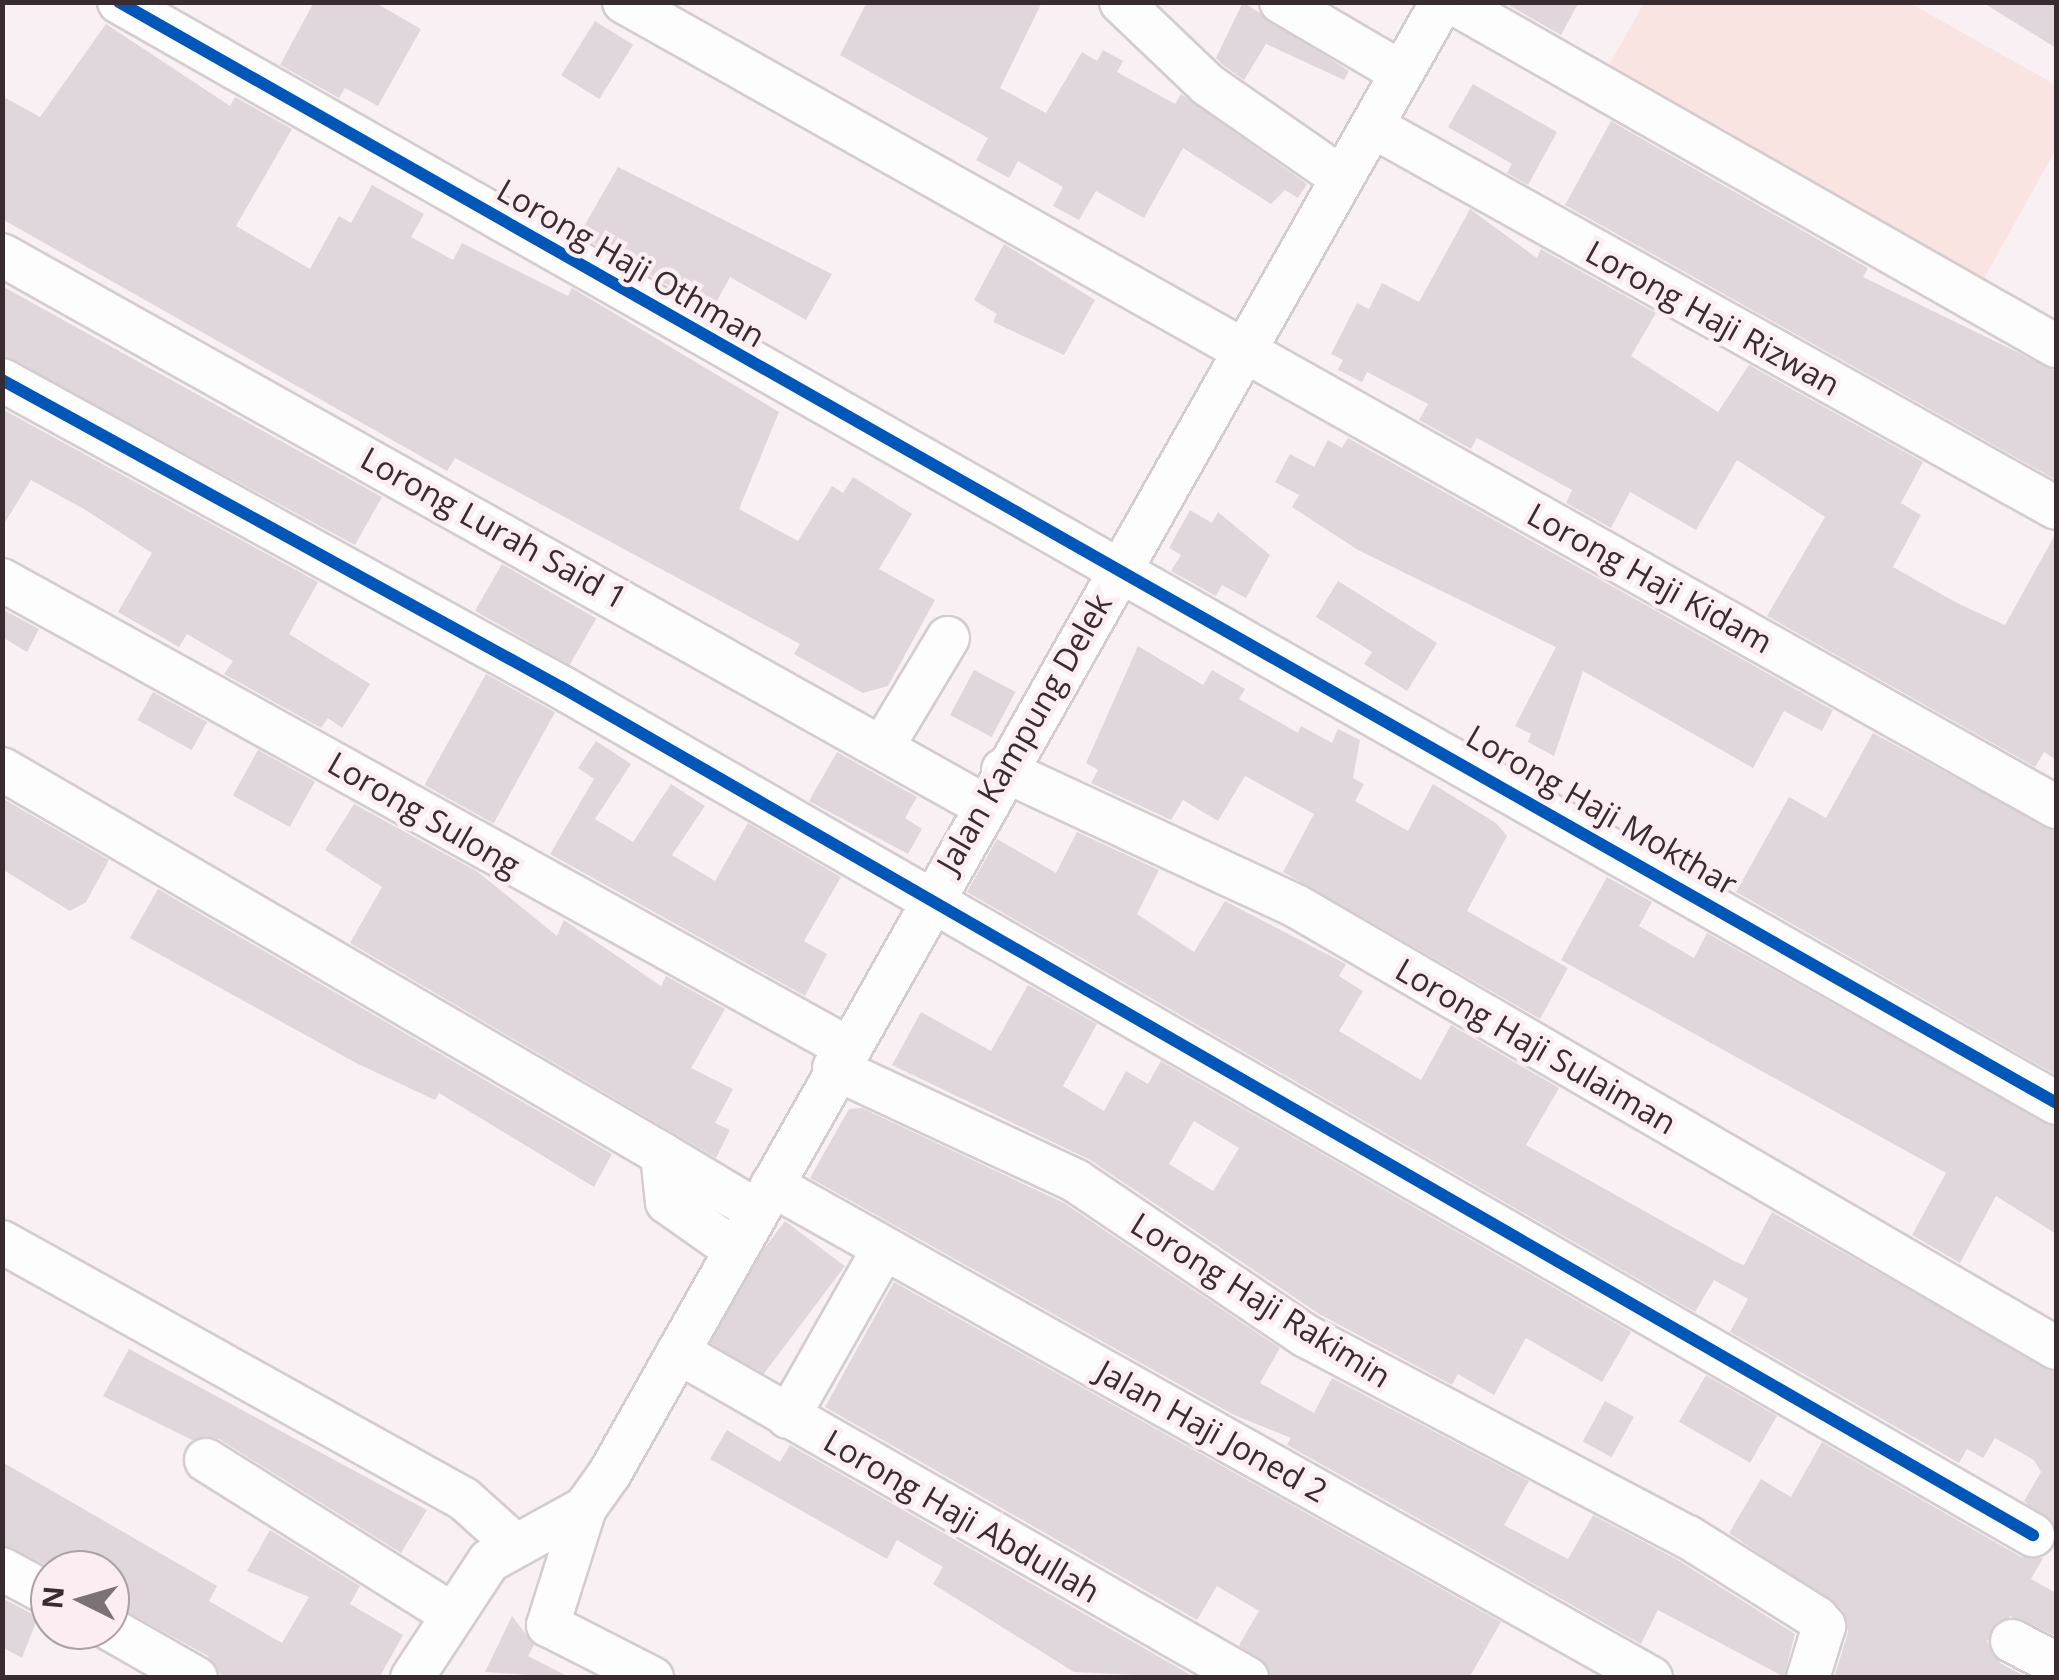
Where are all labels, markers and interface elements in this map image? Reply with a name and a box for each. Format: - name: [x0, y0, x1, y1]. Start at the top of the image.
- street label: Lorong Haji Othman: [490, 171, 772, 355]
- street label: Lorong Haji Rizwan: [1579, 232, 1847, 404]
- street label: Lorong Lurah Said 1: [354, 439, 634, 617]
- street label: Lorong Haji Kidam: [1521, 495, 1779, 661]
- street label: Jalan Kampung Delek: [928, 587, 1120, 879]
- street label: Lorong Haji Mokthar: [1460, 717, 1744, 903]
- street label: Lorong Sulong: [321, 744, 527, 884]
- street label: Lorong Haji Sulaiman: [1389, 950, 1683, 1142]
- street label: Lorong Haji Rakimin: [1124, 1204, 1398, 1396]
- street label: Jalan Haji Joned 2: [1090, 1352, 1334, 1510]
- street label: Lorong Haji Abdullah: [817, 1421, 1107, 1611]
- north arrow: [30, 1550, 130, 1650]
- text: N: [32, 1585, 72, 1611]

